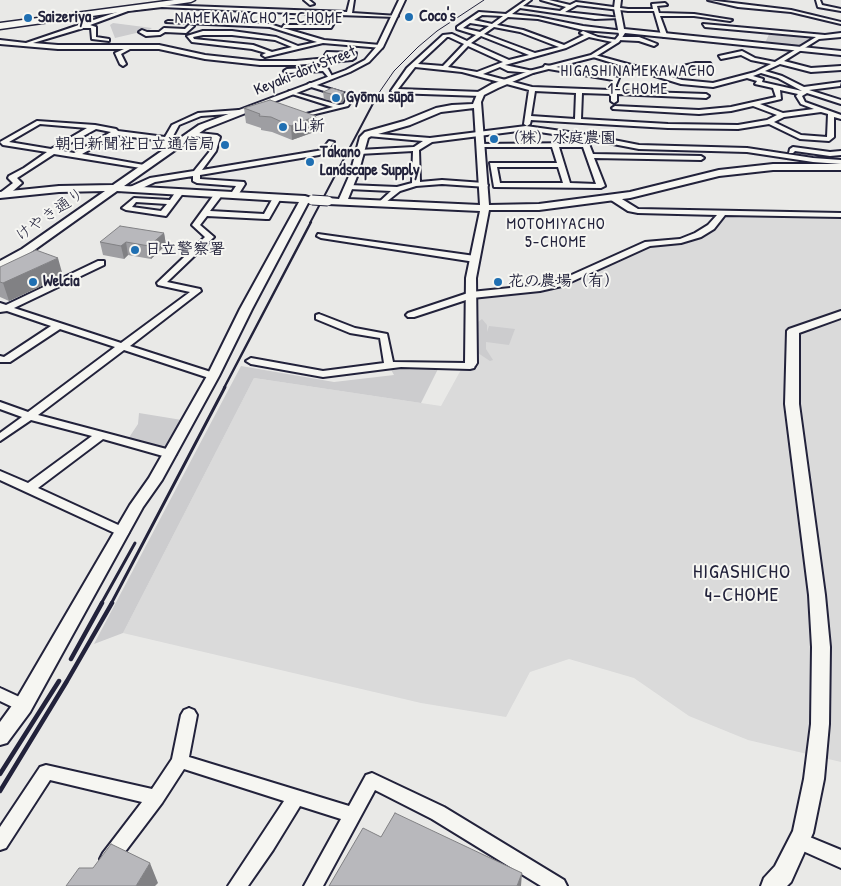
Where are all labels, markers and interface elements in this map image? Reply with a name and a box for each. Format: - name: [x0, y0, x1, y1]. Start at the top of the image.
- place label: Coco's: [419, 7, 456, 27]
- place label: Saizeriya: [38, 8, 91, 28]
- district label: NAMEKAWACHO 1-CHOME: [172, 9, 346, 29]
- marker: Coco's: [403, 11, 415, 23]
- marker: Saizeriya: [22, 12, 34, 24]
- street label: Keyaki-dori Street: [251, 42, 359, 100]
- district label: HIGASHINAMEKAWACHO 1-CHOME: [558, 62, 718, 100]
- place label: Gyōmu sūpā: [346, 88, 414, 108]
- marker: Gyōmu sūpā: [330, 92, 342, 104]
- place label: 山新: [293, 117, 325, 137]
- marker: 山新: [277, 121, 289, 133]
- place label: （株）水庭農園: [504, 129, 616, 149]
- marker: （株）水庭農園: [488, 133, 500, 145]
- place label: 朝日新聞社日立通信局: [55, 135, 215, 155]
- marker: 朝日新聞社日立通信局: [219, 139, 231, 151]
- place label: Takano Landscape Supply: [320, 143, 420, 181]
- marker: Takano Landscape Supply: [304, 156, 316, 168]
- street label: けやき通り: [12, 184, 88, 246]
- district label: MOTOMIYACHO 5-CHOME: [505, 215, 607, 253]
- place label: 日立警察署: [145, 240, 225, 260]
- marker: 日立警察署: [129, 244, 141, 256]
- place label: Welcia: [43, 272, 80, 292]
- place label: 花の農場（有）: [508, 272, 620, 292]
- marker: Welcia: [27, 276, 39, 288]
- marker: 花の農場（有）: [492, 276, 504, 288]
- district label: HIGASHICHO 4-CHOME: [692, 561, 792, 608]

